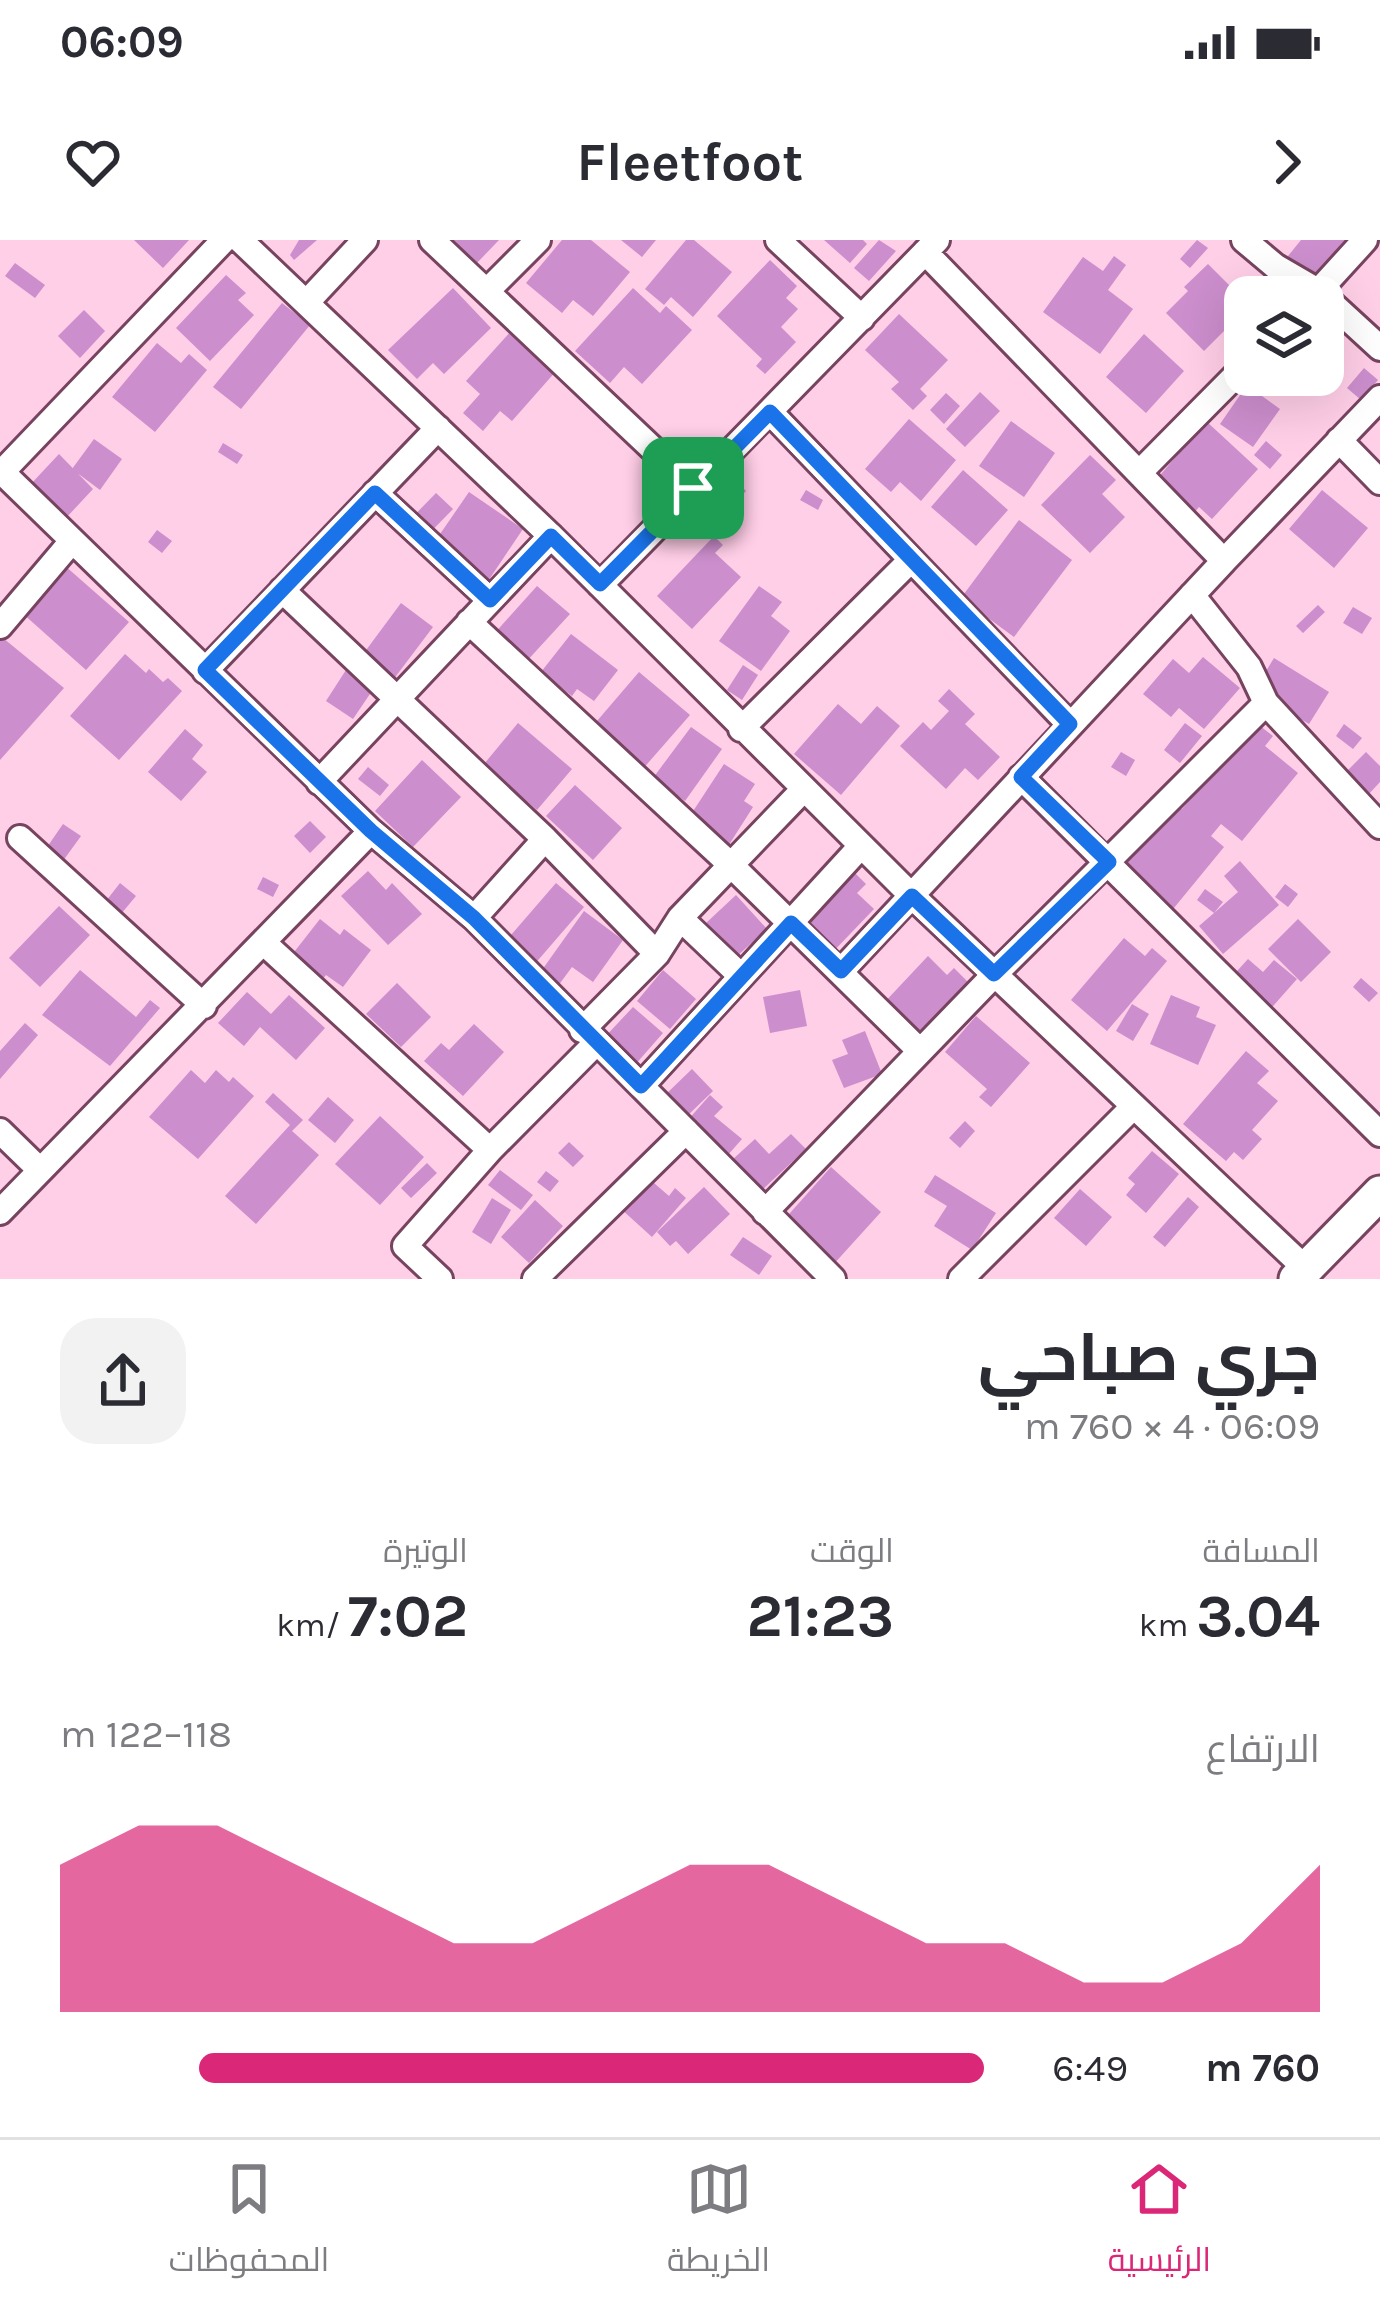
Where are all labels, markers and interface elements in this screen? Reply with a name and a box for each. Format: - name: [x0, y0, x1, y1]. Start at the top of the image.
- text: 06:09: [60, 16, 184, 68]
- icon: heart: [60, 129, 126, 195]
- icon: forward: [1254, 129, 1320, 195]
- text: Fleetfoot: [577, 130, 803, 194]
- map controls: [1224, 276, 1344, 396]
- button: layers: [1224, 276, 1344, 396]
- pin: [642, 437, 744, 539]
- icon: arrive: [660, 455, 726, 521]
- button: share: [60, 1318, 186, 1444]
- text: جري صباحي: [978, 1319, 1320, 1397]
- text: 06:09 · 4 × 760 m: [1024, 1403, 1320, 1449]
- text: الوتيرة: [383, 1532, 468, 1570]
- text: الوقت: [810, 1532, 894, 1570]
- text: المسافة: [1203, 1532, 1320, 1570]
- text: 7:02: [348, 1581, 468, 1651]
- text: 21:23: [747, 1581, 894, 1651]
- text: 3.04: [1196, 1581, 1320, 1651]
- text: /km: [276, 1606, 348, 1644]
- text: km: [1139, 1606, 1196, 1644]
- text: 118–122 m: [60, 1711, 232, 1757]
- text: الارتفاع: [1206, 1726, 1320, 1772]
- text: 6:49: [1052, 2045, 1128, 2091]
- text: 760 m: [1205, 2045, 1320, 2091]
- tab: المحفوظات: [169, 2156, 329, 2290]
- tab: الخريطة: [667, 2156, 770, 2290]
- tab: الرئيسية: [1108, 2156, 1211, 2290]

